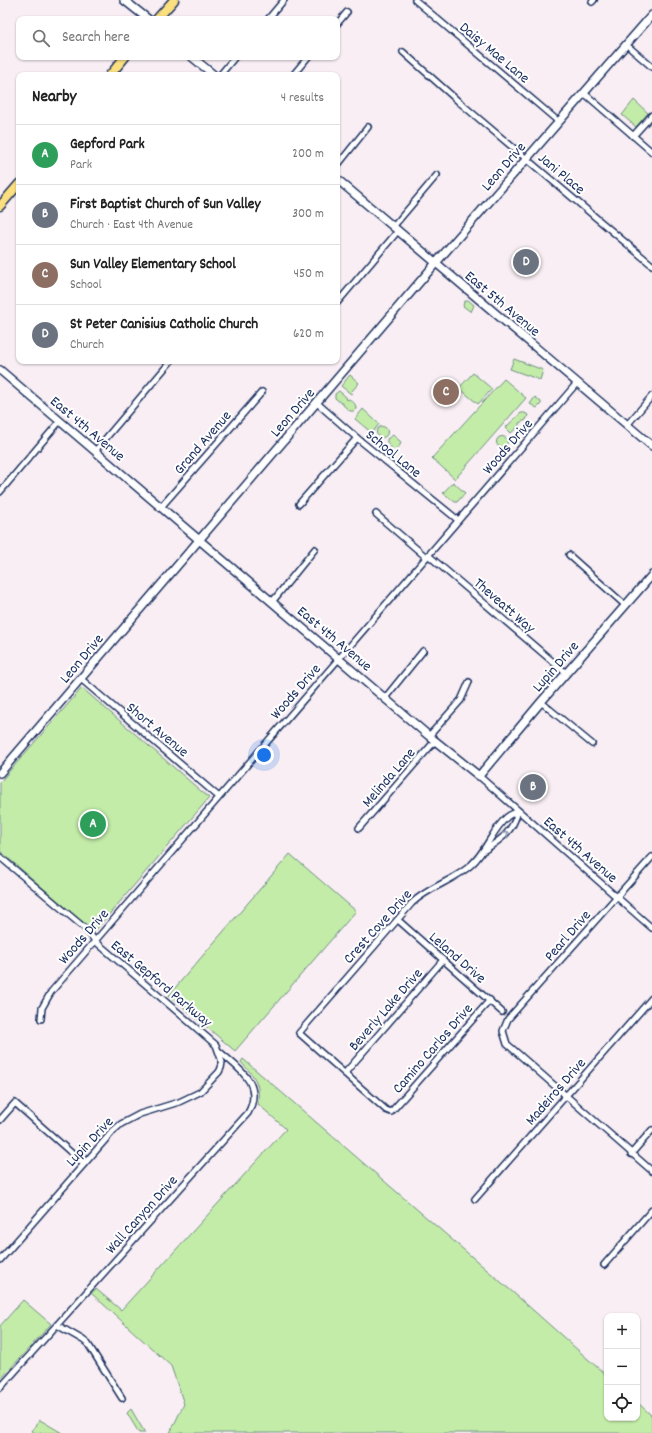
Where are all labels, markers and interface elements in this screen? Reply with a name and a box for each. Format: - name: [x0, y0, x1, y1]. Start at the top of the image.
- search box: [16, 16, 340, 60]
- street label: Daisy Mae Lane: [454, 17, 534, 90]
- icon: search: [30, 27, 52, 49]
- text: Search here: [62, 27, 130, 49]
- text: Nearby: [32, 86, 76, 110]
- text: 4 results: [281, 89, 324, 108]
- text: Gepford Park: [70, 134, 145, 156]
- street label: Leon Drive: [477, 138, 532, 197]
- text: A: [41, 145, 49, 164]
- text: 200 m: [292, 145, 324, 164]
- street label: Jani Place: [532, 148, 589, 201]
- text: Park: [70, 156, 92, 175]
- text: First Baptist Church of Sun Valley: [70, 194, 260, 216]
- text: B: [42, 205, 48, 224]
- text: 300 m: [292, 205, 324, 224]
- text: Church · East 4th Avenue: [70, 216, 193, 235]
- pin: D: [513, 247, 539, 277]
- text: Sun Valley Elementary School: [70, 254, 236, 276]
- text: C: [42, 265, 48, 284]
- text: 450 m: [294, 265, 324, 284]
- street label: East 5th Avenue: [459, 266, 545, 343]
- text: School: [70, 276, 102, 295]
- text: St Peter Canisius Catholic Church: [70, 314, 258, 336]
- text: D: [42, 325, 48, 344]
- text: 620 m: [293, 325, 324, 344]
- text: Church: [70, 336, 104, 355]
- pin: C: [433, 377, 459, 407]
- street label: Leon Drive: [266, 384, 321, 443]
- street label: East 4th Avenue: [44, 391, 129, 468]
- street label: Grand Avenue: [169, 406, 238, 480]
- street label: Woods Drive: [478, 414, 539, 480]
- street label: School Lane: [360, 425, 426, 484]
- street label: Theveatt Way: [468, 573, 540, 640]
- street label: East 4th Avenue: [291, 601, 376, 678]
- street label: Leon Drive: [55, 629, 110, 689]
- street label: Lupin Drive: [528, 637, 585, 698]
- street label: Woods Drive: [266, 659, 327, 725]
- street label: Short Avenue: [121, 698, 193, 764]
- street label: Melinda Lane: [357, 743, 422, 813]
- your location: [254, 745, 274, 765]
- pin: B: [520, 772, 546, 802]
- pin: A: [80, 809, 106, 839]
- street label: East 4th Avenue: [538, 812, 622, 889]
- one-way arrow: [501, 831, 508, 838]
- street label: Crest Cove Drive: [339, 885, 418, 970]
- street label: Woods Drive: [54, 904, 115, 970]
- street label: Pearl Drive: [540, 905, 597, 967]
- street label: Leland Drive: [423, 927, 490, 990]
- street label: East Gepford Parkway: [105, 935, 217, 1034]
- street label: Beverly Lake Drive: [344, 964, 429, 1057]
- street label: Camino Carlos Drive: [388, 999, 479, 1099]
- street label: Madeiros Drive: [521, 1053, 592, 1131]
- street label: Lupin Drive: [61, 1112, 120, 1172]
- street label: Wall Canyon Drive: [101, 1171, 184, 1260]
- map controls: [604, 1313, 640, 1421]
- button: +: [604, 1313, 640, 1349]
- button: −: [604, 1349, 640, 1385]
- button: locate: [604, 1385, 640, 1421]

